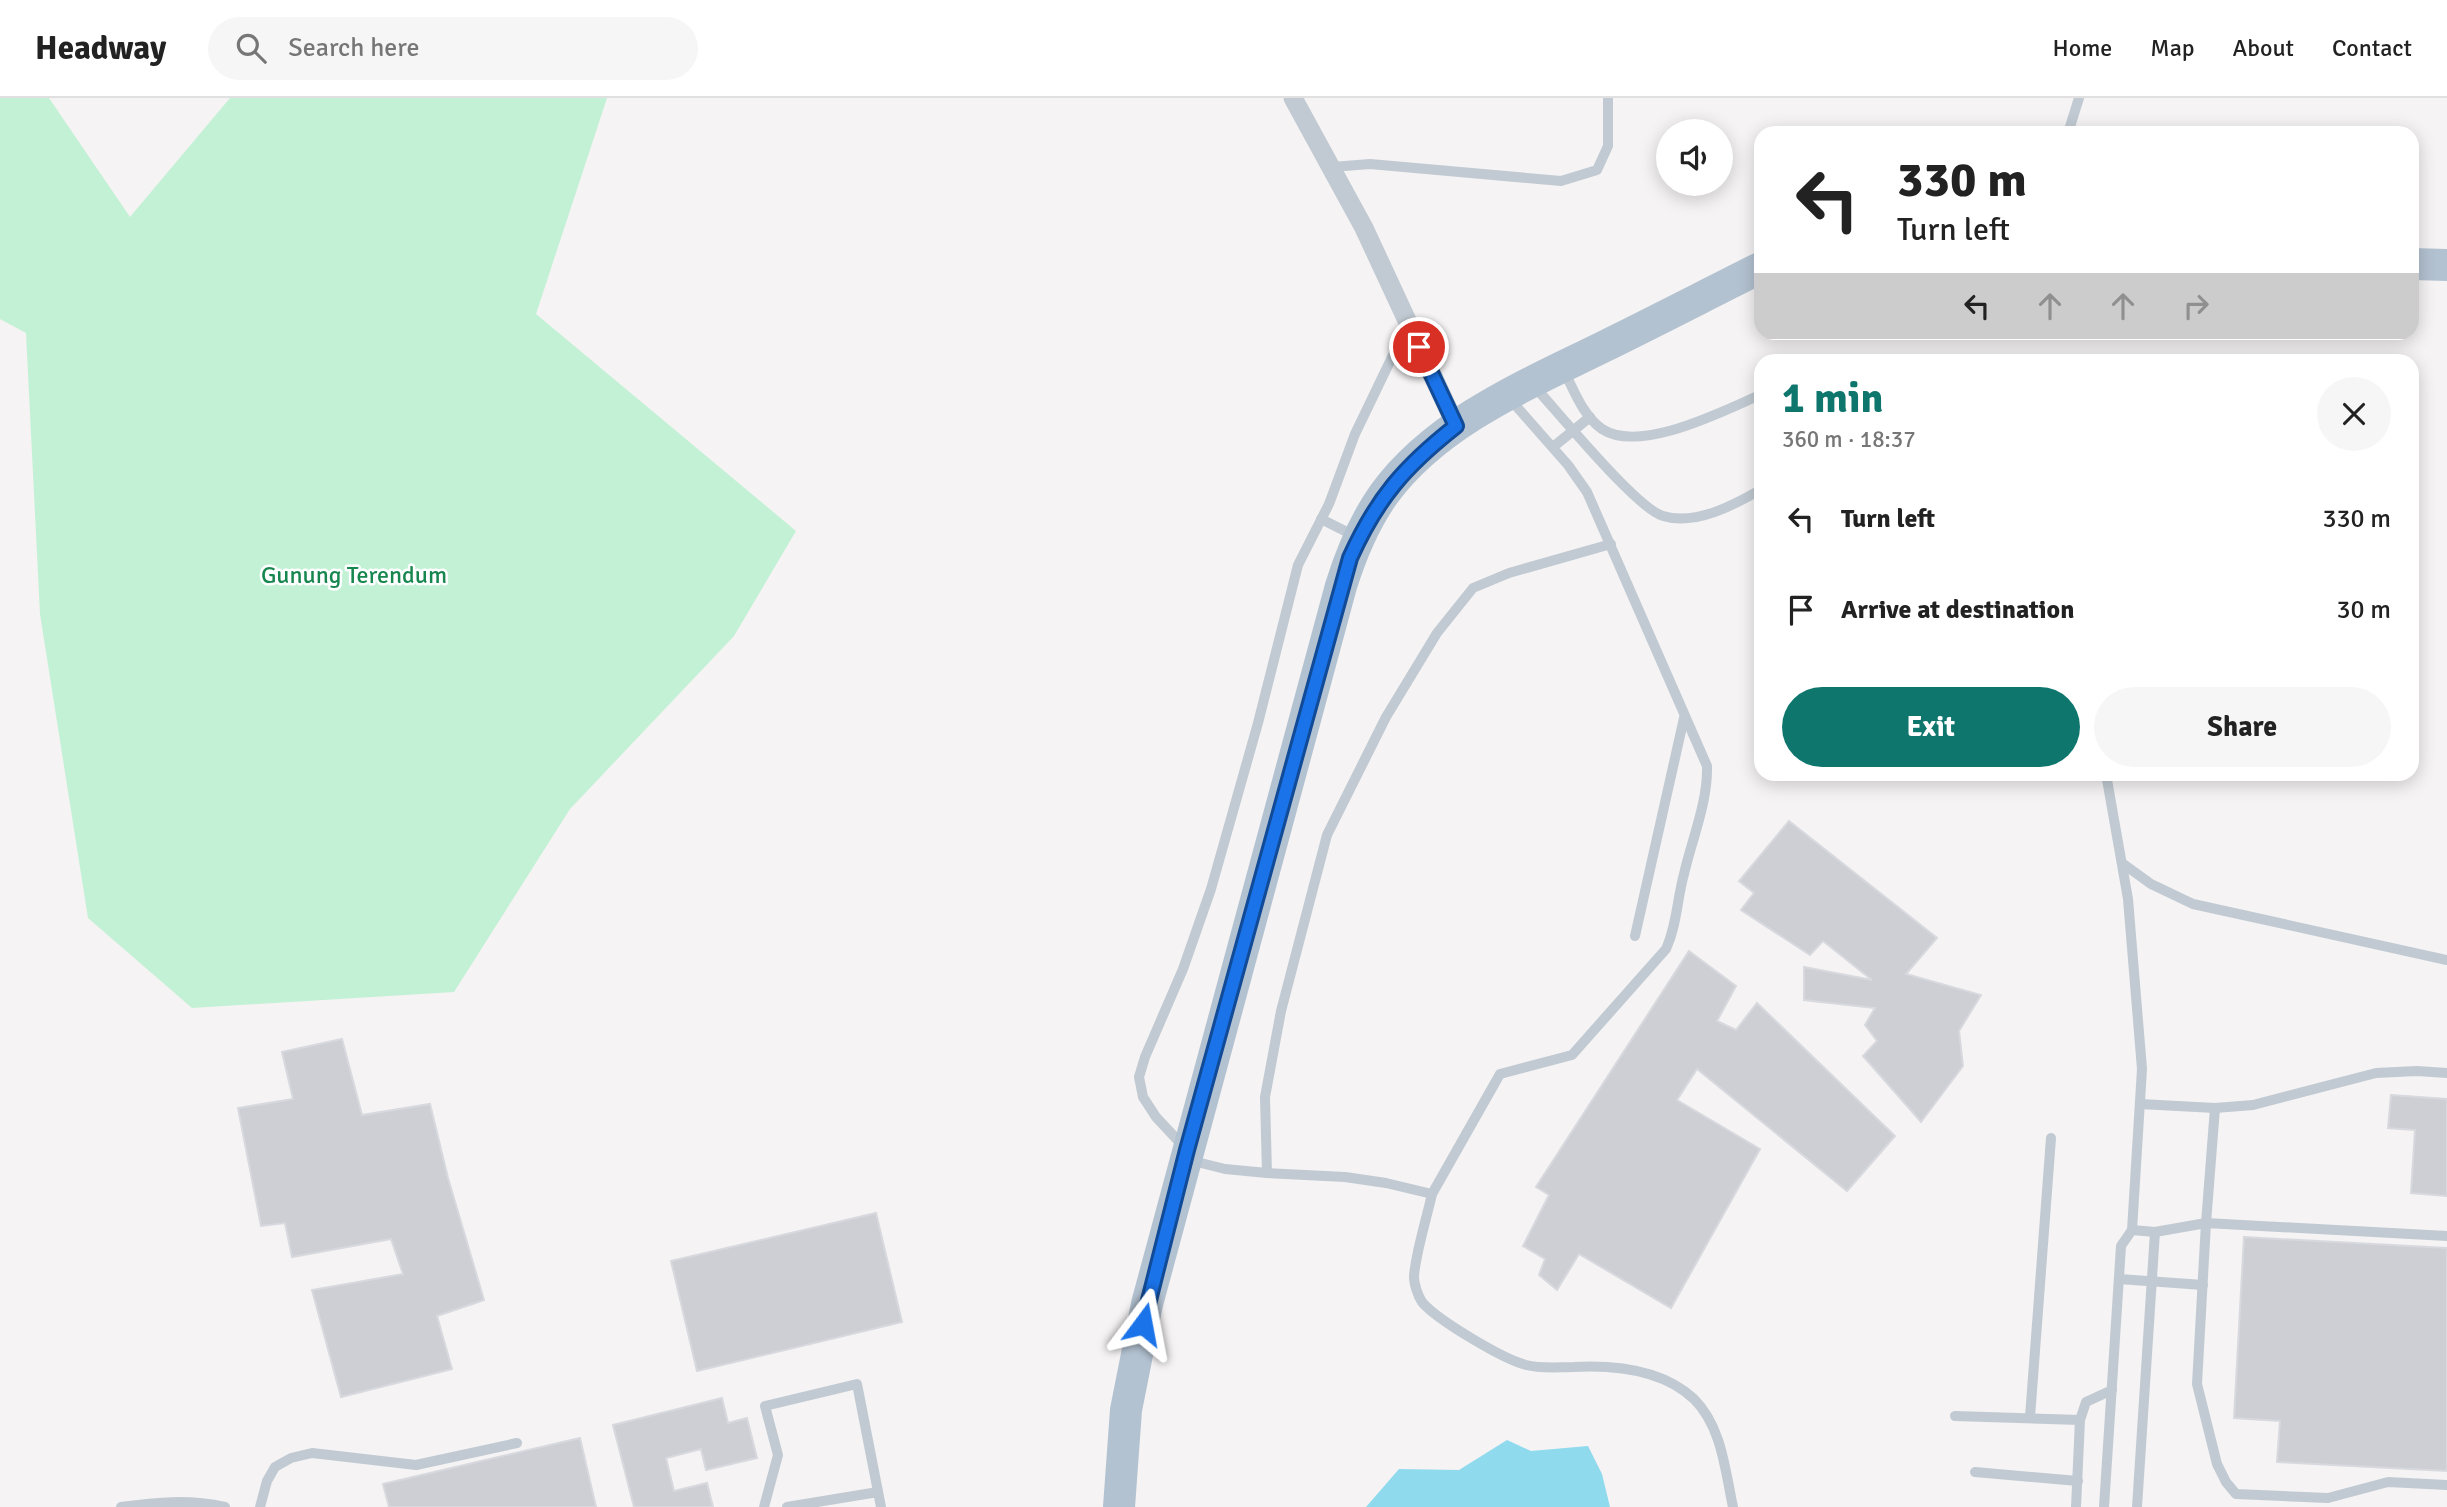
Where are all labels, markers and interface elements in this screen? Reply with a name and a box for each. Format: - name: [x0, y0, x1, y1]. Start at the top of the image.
- search box: [208, 17, 698, 80]
- text: Headway: [35, 28, 166, 69]
- icon: search: [232, 29, 270, 67]
- text: Search here: [288, 32, 419, 64]
- text: Home: [2052, 33, 2112, 63]
- text: Map: [2150, 33, 2195, 63]
- text: About: [2233, 33, 2294, 63]
- text: Contact: [2332, 33, 2412, 63]
- map controls: [1656, 119, 1733, 196]
- button: sound: [1656, 119, 1733, 196]
- text: 330 m: [1897, 150, 2027, 210]
- icon: left: [1782, 154, 1873, 245]
- text: Turn left: [1897, 210, 2010, 249]
- icon: left: [1958, 287, 1996, 325]
- icon: ahead: [2031, 287, 2069, 325]
- icon: ahead: [2104, 287, 2142, 325]
- icon: right: [2177, 287, 2215, 325]
- pin: [1389, 317, 1449, 377]
- icon: arrive: [1400, 328, 1438, 366]
- text: 1 min: [1782, 373, 1883, 424]
- button: close: [2317, 377, 2391, 451]
- text: 360 m · 18:37: [1782, 425, 1916, 454]
- icon: left: [1782, 500, 1820, 538]
- text: Turn left: [1841, 503, 1935, 535]
- text: 330 m: [2322, 503, 2391, 535]
- park label: Gunung Terendum: [261, 560, 447, 590]
- icon: arrive: [1782, 591, 1820, 629]
- text: Arrive at destination: [1841, 594, 2074, 626]
- text: 30 m: [2336, 594, 2391, 626]
- button: Exit: [1782, 687, 2080, 767]
- button: Share: [2094, 687, 2391, 767]
- position arrow: [1106, 1287, 1180, 1361]

